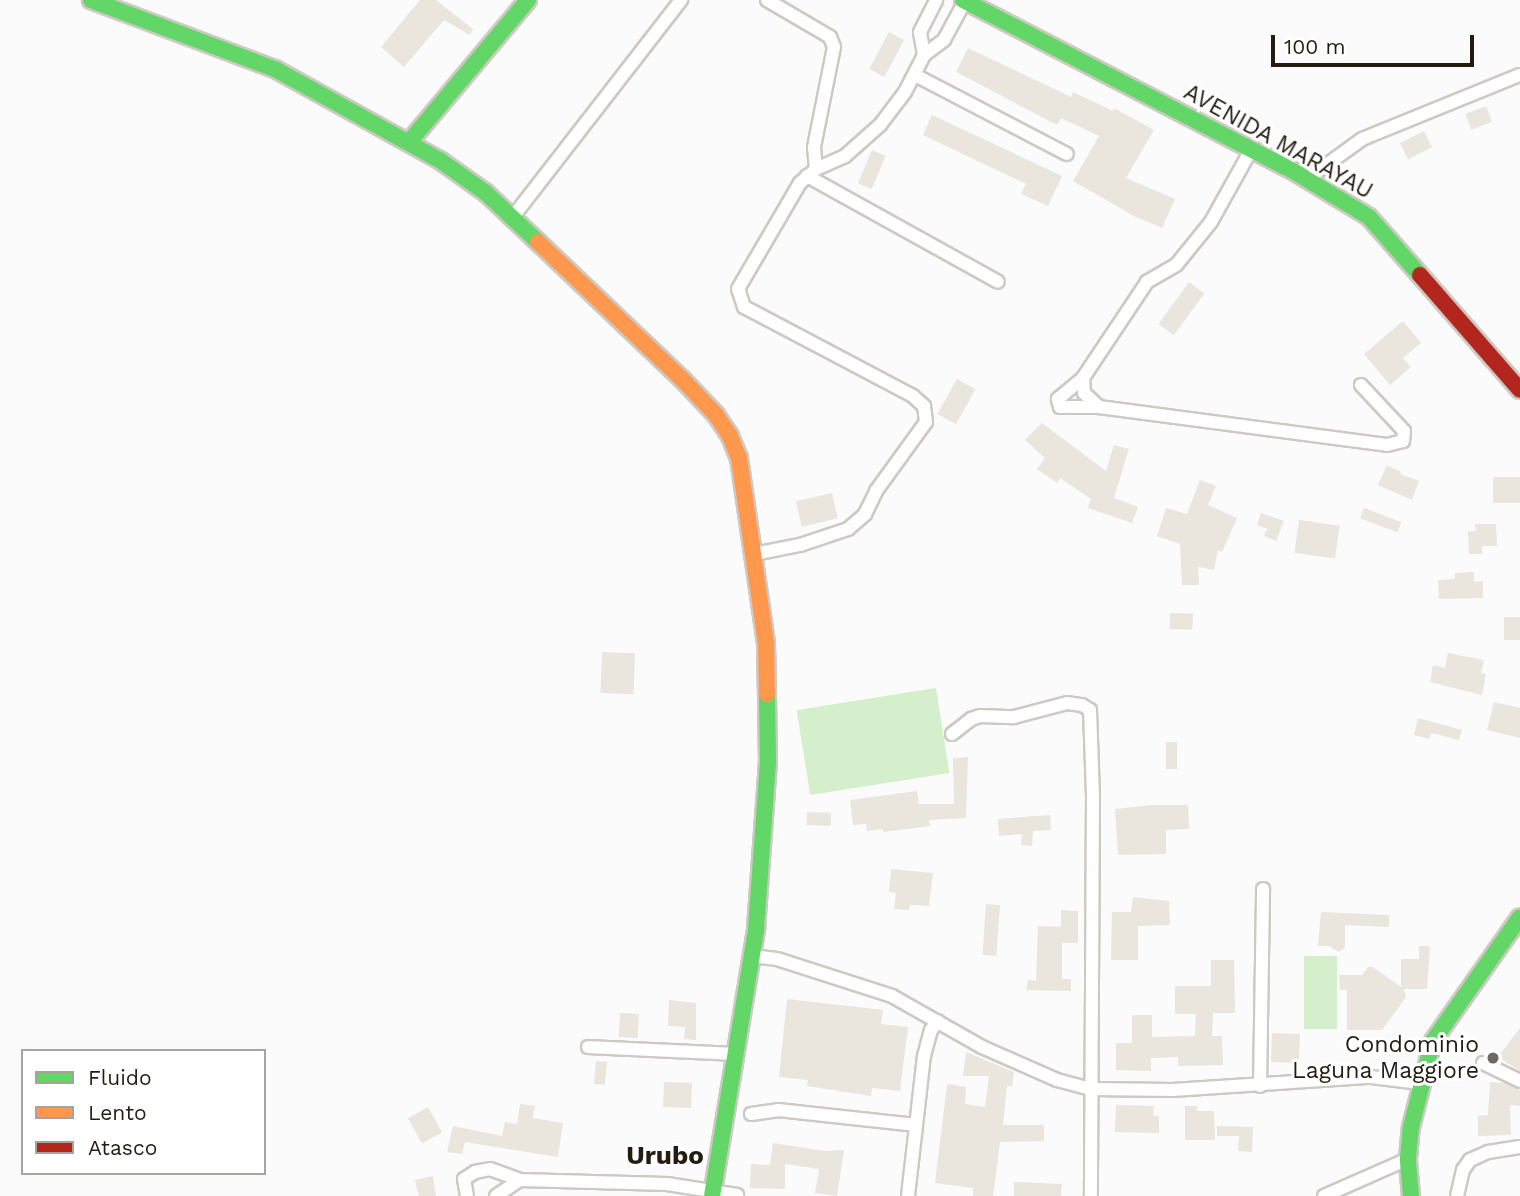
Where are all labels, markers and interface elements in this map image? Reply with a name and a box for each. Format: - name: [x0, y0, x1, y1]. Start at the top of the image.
- scale bar: [1275, 21, 1478, 65]
- text: 100 m: [1284, 34, 1346, 59]
- street label: AVENIDA MARAYAU: [1178, 78, 1378, 206]
- place label: Condominio Laguna Maggiore: [1292, 1031, 1479, 1085]
- legend: [21, 1049, 266, 1175]
- marker: Condominio Laguna Maggiore: [1485, 1050, 1501, 1066]
- text: Fluido: [88, 1065, 152, 1090]
- text: Lento: [88, 1100, 147, 1125]
- text: Atasco: [88, 1135, 157, 1160]
- district label: Urubo: [626, 1140, 704, 1172]

